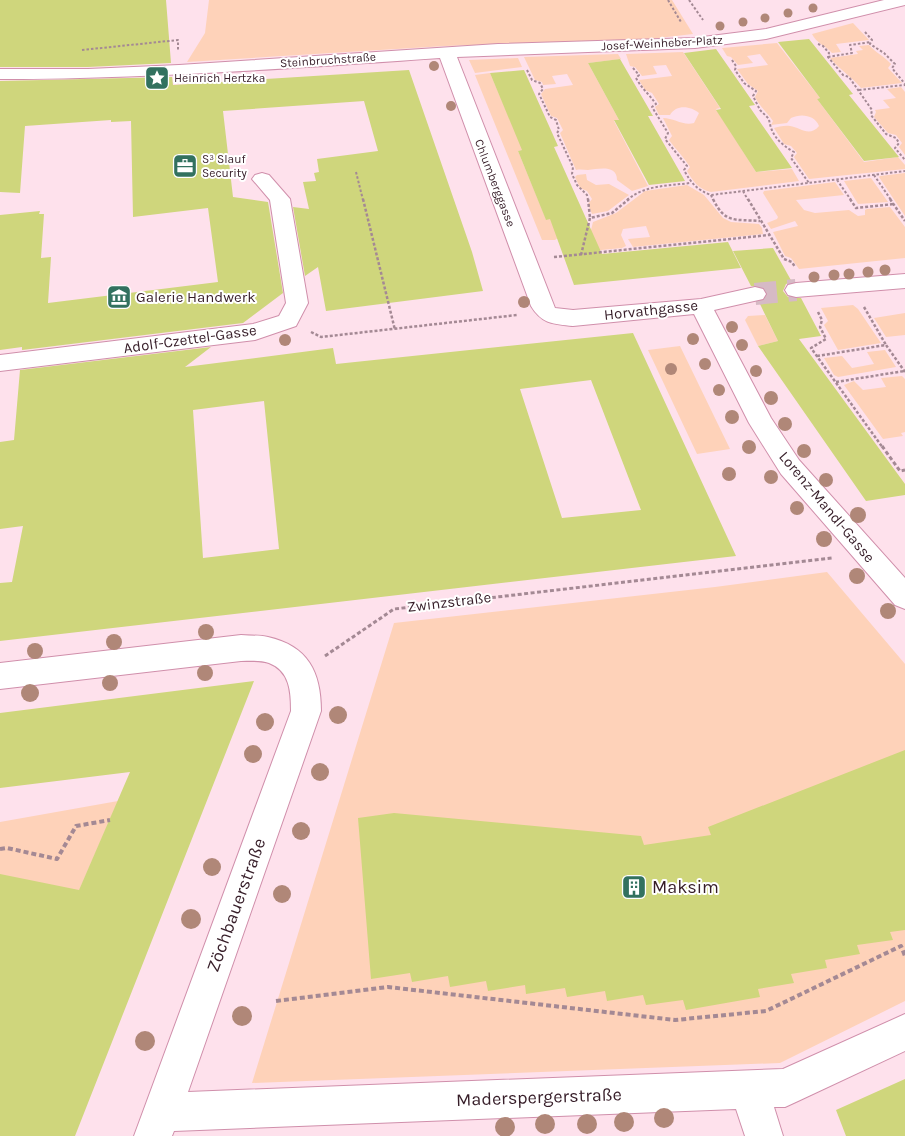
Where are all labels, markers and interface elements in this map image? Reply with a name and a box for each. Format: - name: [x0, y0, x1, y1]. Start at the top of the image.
- street label: Josef-Weinheber-Platz: [601, 33, 723, 53]
- street label: Steinbruchstraße: [280, 50, 376, 70]
- place icon: Heinrich Hertzka: [144, 65, 170, 91]
- place label: Heinrich Hertzka: [174, 71, 265, 85]
- street label: Chlumberggasse: [472, 137, 518, 229]
- place label: S³ Slauf Security: [202, 152, 247, 180]
- office icon: S³ Slauf Security: [172, 153, 198, 179]
- museum icon: Galerie Handwerk: [106, 284, 132, 310]
- place label: Galerie Handwerk: [136, 288, 256, 306]
- street label: Horvathgasse: [603, 296, 699, 324]
- street label: Adolf-Czettel-Gasse: [122, 321, 258, 357]
- street label: Lorenz-Mandl-Gasse: [775, 448, 879, 566]
- street label: Zwinzstraße: [406, 588, 492, 616]
- street label: Zöchbauerstraße: [202, 835, 270, 975]
- building icon: Maksim: [621, 874, 647, 900]
- place label: Maksim: [652, 876, 719, 898]
- street label: Maderspergerstraße: [456, 1083, 622, 1111]

